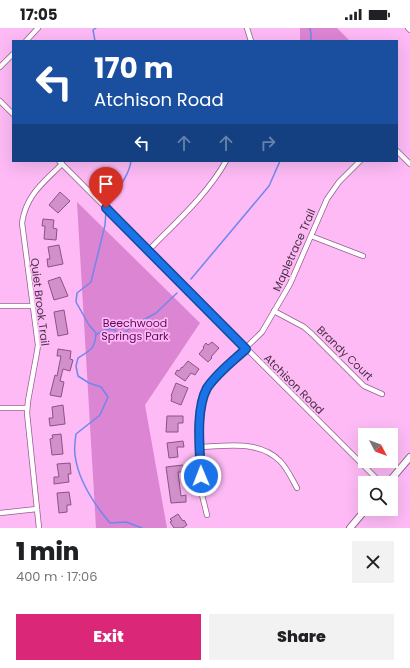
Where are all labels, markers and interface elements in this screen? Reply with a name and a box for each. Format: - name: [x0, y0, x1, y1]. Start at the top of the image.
- text: 17:05: [20, 4, 57, 25]
- text: 170 m: [94, 49, 173, 88]
- icon: left: [28, 56, 80, 108]
- text: Atchison Road: [94, 87, 224, 112]
- icon: left: [131, 132, 153, 154]
- icon: ahead: [173, 132, 195, 154]
- icon: ahead: [215, 132, 237, 154]
- icon: right: [257, 132, 279, 154]
- pin: [89, 167, 123, 208]
- icon: arrive: [95, 173, 117, 195]
- street label: Mapletrace Trail: [269, 206, 319, 294]
- street label: Quiet Brook Trail: [27, 257, 53, 347]
- park label: Beechwood Springs Park: [101, 315, 169, 344]
- street label: Brandy Court: [313, 322, 377, 384]
- street label: Atchison Road: [260, 350, 328, 418]
- north arrow: [358, 428, 398, 468]
- map controls: [358, 428, 398, 516]
- position arrow: [180, 455, 222, 497]
- button: search: [358, 476, 398, 516]
- text: 1 min: [16, 535, 79, 568]
- button: close: [352, 541, 394, 583]
- text: 400 m · 17:06: [16, 567, 98, 586]
- button: Exit: [16, 614, 201, 660]
- button: Share: [209, 614, 394, 660]

